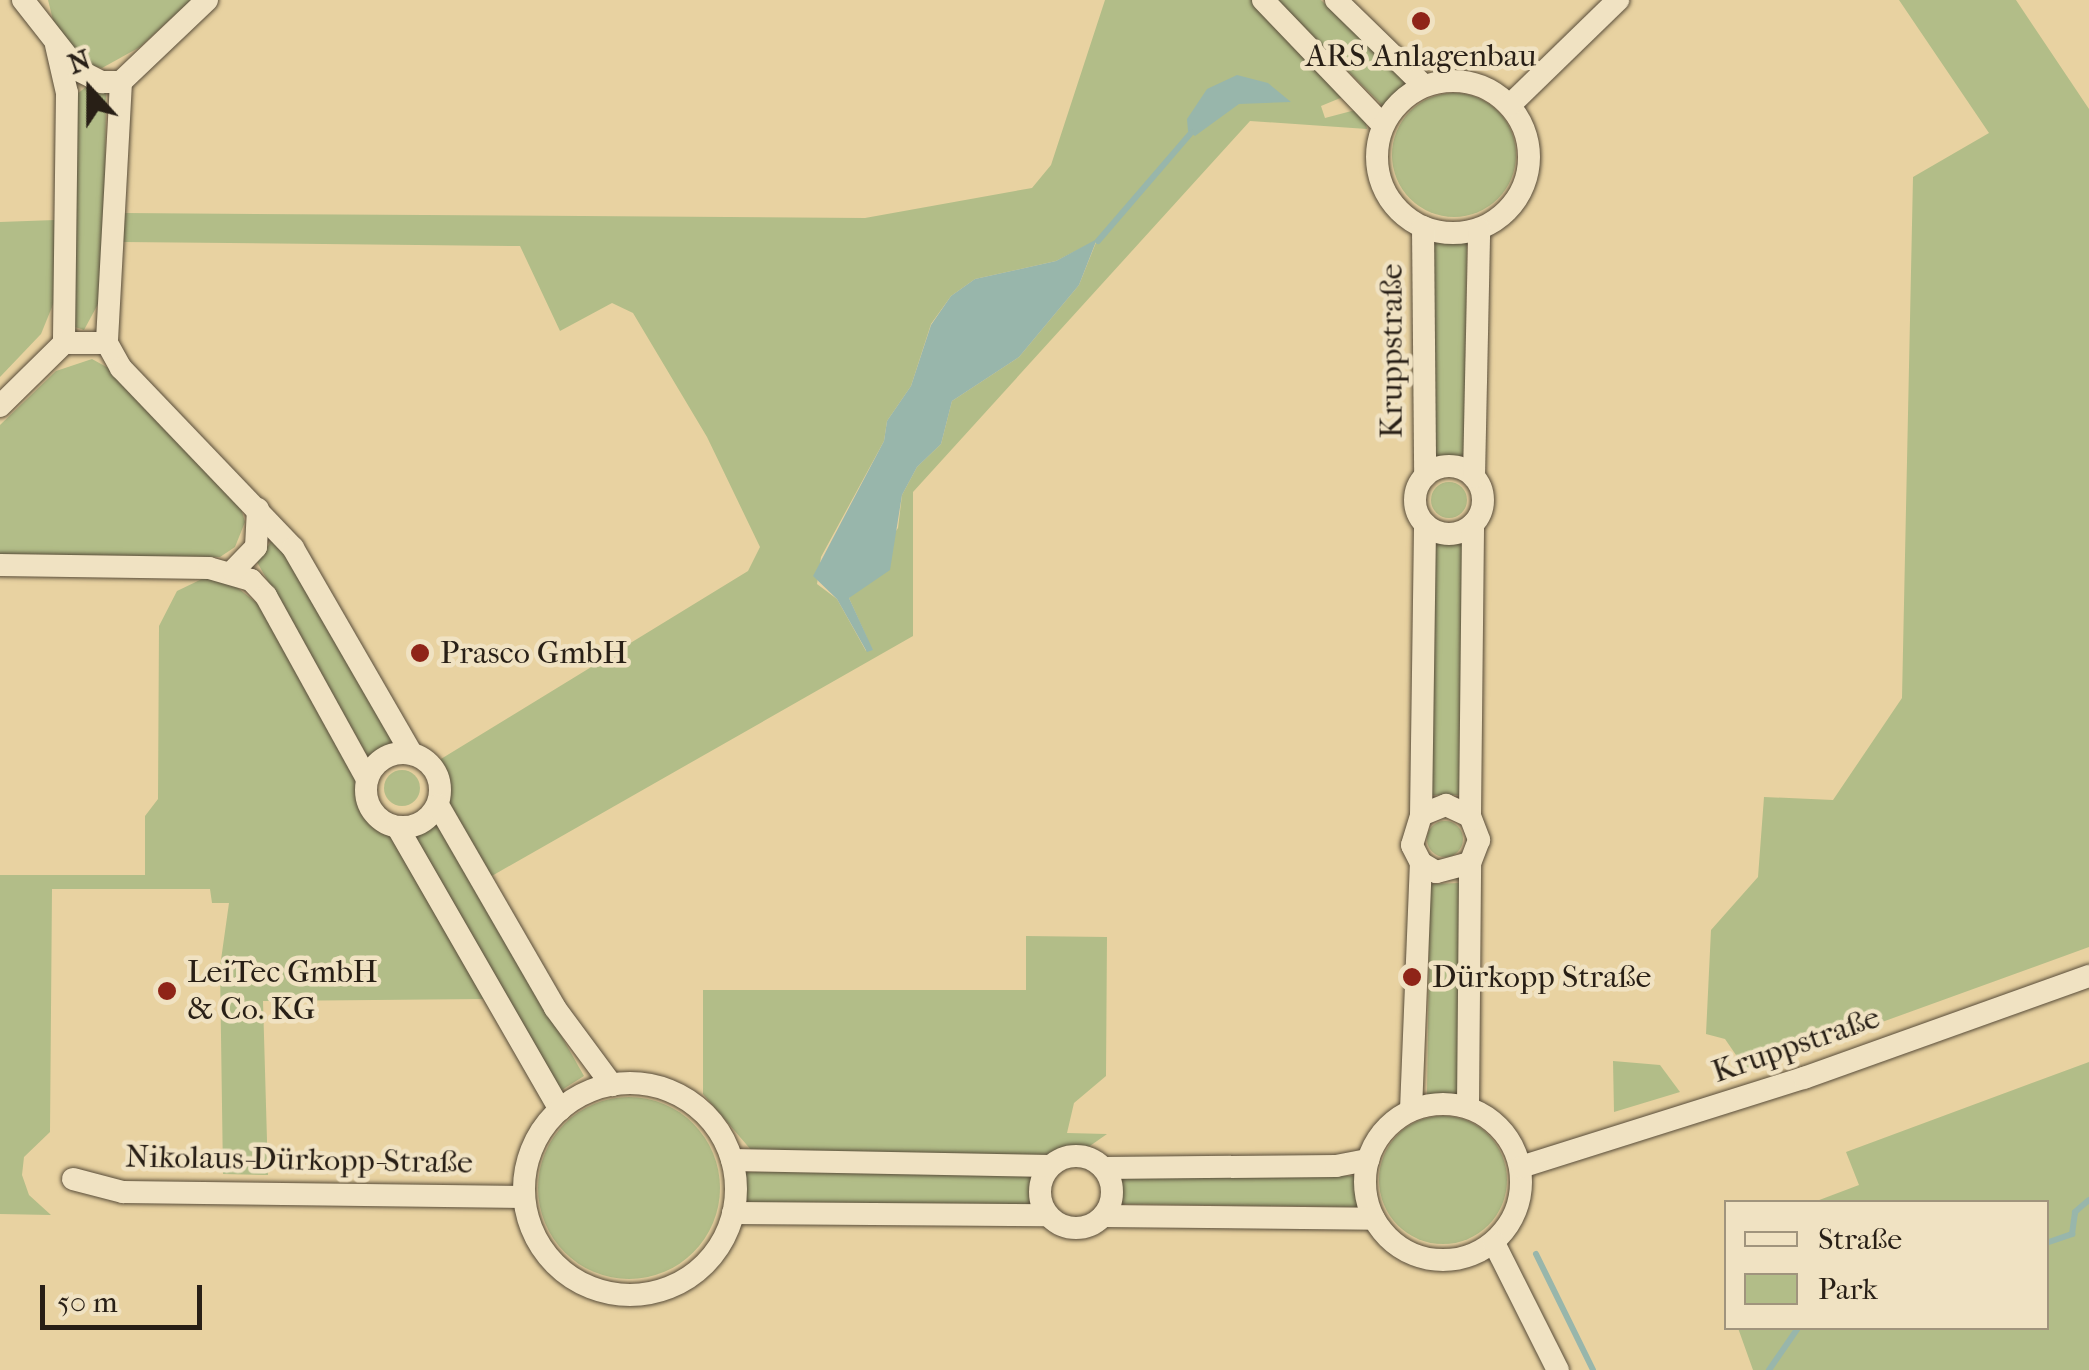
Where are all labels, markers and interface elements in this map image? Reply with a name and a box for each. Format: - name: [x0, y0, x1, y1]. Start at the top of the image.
- marker: ARS Anlagenbau: [1410, 10, 1432, 32]
- place label: ARS Anlagenbau: [1305, 37, 1537, 75]
- north arrow: [40, 40, 140, 140]
- text: N: [63, 42, 95, 81]
- street label: Kruppstraße: [1373, 264, 1411, 438]
- place label: Prasco GmbH: [440, 634, 627, 672]
- marker: Prasco GmbH: [409, 642, 431, 664]
- place label: LeiTec GmbH & Co. KG: [187, 954, 378, 1029]
- place label: Dürkopp Straße: [1432, 958, 1651, 996]
- marker: Dürkopp Straße: [1401, 966, 1423, 988]
- marker: LeiTec GmbH & Co. KG: [156, 980, 178, 1002]
- street label: Kruppstraße: [1707, 998, 1885, 1092]
- street label: Nikolaus-Dürkopp-Straße: [125, 1138, 473, 1182]
- legend: [1724, 1200, 2049, 1330]
- text: Straße: [1818, 1222, 1902, 1257]
- scale bar: [45, 1265, 208, 1327]
- text: Park: [1818, 1272, 1878, 1307]
- text: 50 m: [57, 1285, 118, 1320]

